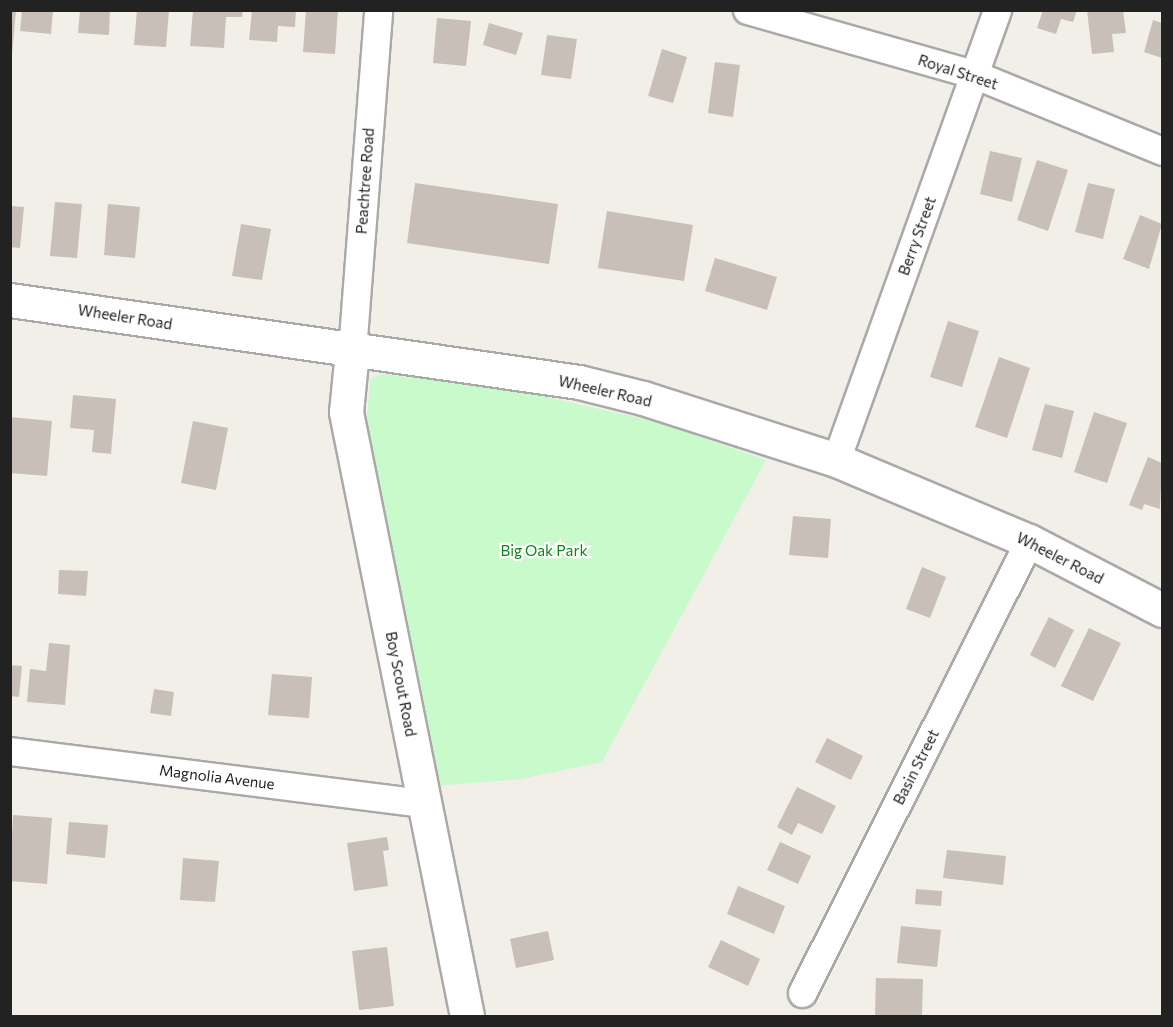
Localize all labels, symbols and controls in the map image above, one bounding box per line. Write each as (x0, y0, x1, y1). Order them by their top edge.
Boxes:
street label: Royal Street (916, 51, 1000, 93)
street label: Peachtree Road (352, 127, 378, 235)
street label: Berry Street (894, 194, 940, 278)
street label: Wheeler Road (77, 301, 173, 333)
street label: Wheeler Road (557, 372, 653, 410)
street label: Wheeler Road (1013, 528, 1107, 588)
park label: Big Oak Park (500, 542, 588, 560)
street label: Boy Scout Road (382, 630, 420, 738)
street label: Basin Street (889, 726, 943, 808)
street label: Magnolia Avenue (158, 761, 276, 793)

